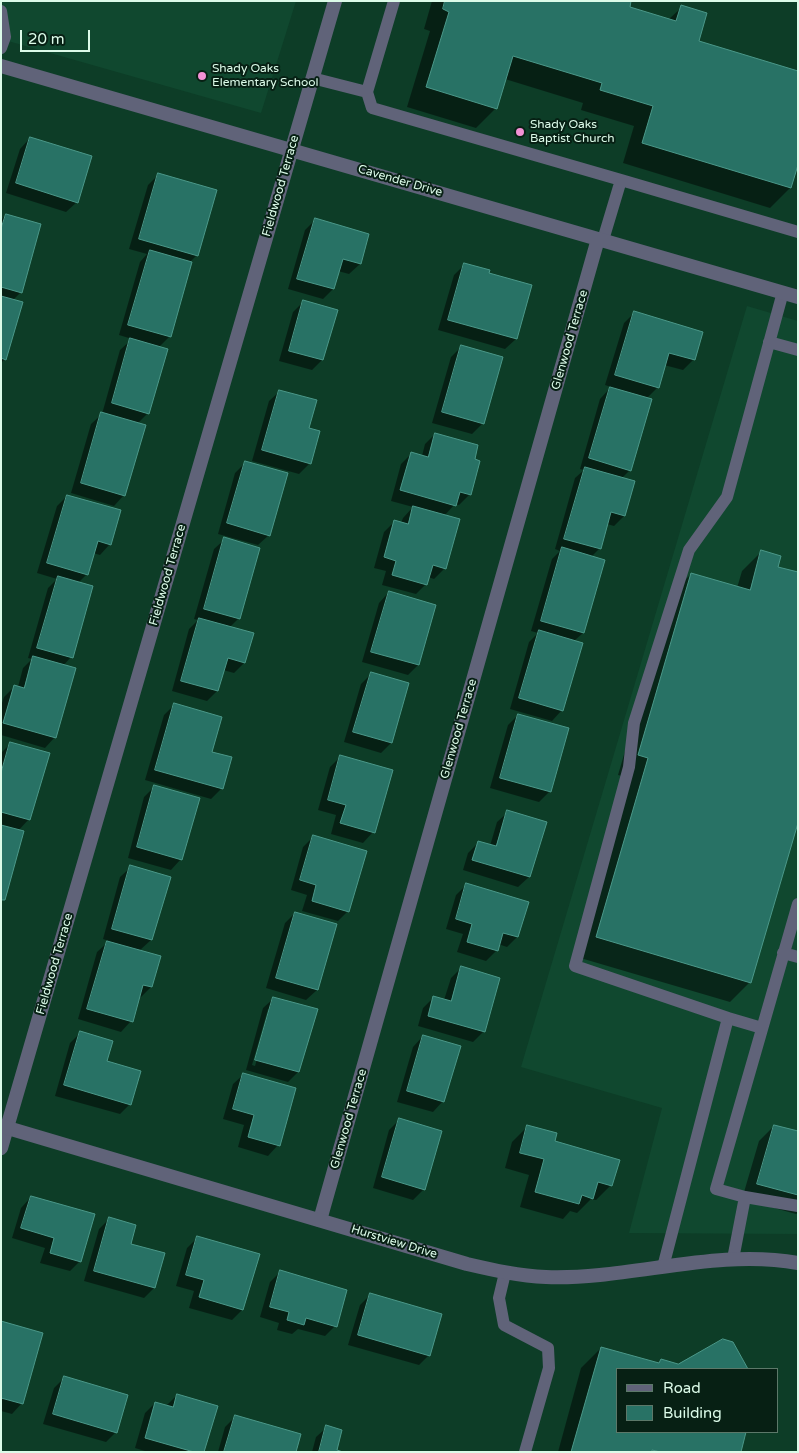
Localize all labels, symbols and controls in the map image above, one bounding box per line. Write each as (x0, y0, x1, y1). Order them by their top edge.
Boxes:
scale bar (22, 20, 92, 52)
text: 20 m (28, 30, 65, 48)
place label: Shady Oaks Elementary School (212, 62, 319, 90)
marker: Shady Oaks Elementary School (196, 70, 208, 82)
place label: Shady Oaks Baptist Church (530, 118, 615, 146)
marker: Shady Oaks Baptist Church (514, 126, 526, 138)
street label: Fieldwood Terrace (260, 134, 302, 238)
street label: Cavender Drive (356, 162, 444, 200)
street label: Glenwood Terrace (549, 288, 591, 392)
street label: Fieldwood Terrace (147, 523, 189, 627)
street label: Glenwood Terrace (438, 677, 480, 781)
street label: Fieldwood Terrace (34, 912, 76, 1016)
street label: Glenwood Terrace (328, 1067, 370, 1171)
street label: Hurstview Drive (349, 1222, 439, 1262)
legend (616, 1368, 779, 1433)
text: Road (663, 1379, 701, 1397)
text: Building (663, 1404, 722, 1422)

